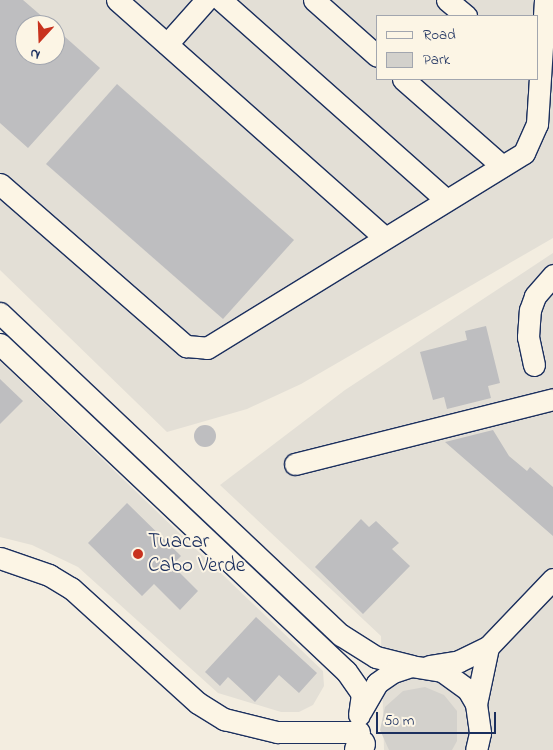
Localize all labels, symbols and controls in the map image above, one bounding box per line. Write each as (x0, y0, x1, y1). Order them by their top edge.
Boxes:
north arrow (15, 15, 65, 65)
legend (376, 15, 538, 80)
text: Road (423, 24, 456, 46)
text: N (27, 42, 43, 65)
text: Park (423, 49, 450, 71)
place label: Tuacar Cabo Verde (148, 529, 245, 579)
marker: Tuacar Cabo Verde (132, 548, 144, 560)
scale bar (378, 702, 498, 734)
text: 50 m (384, 710, 414, 732)

